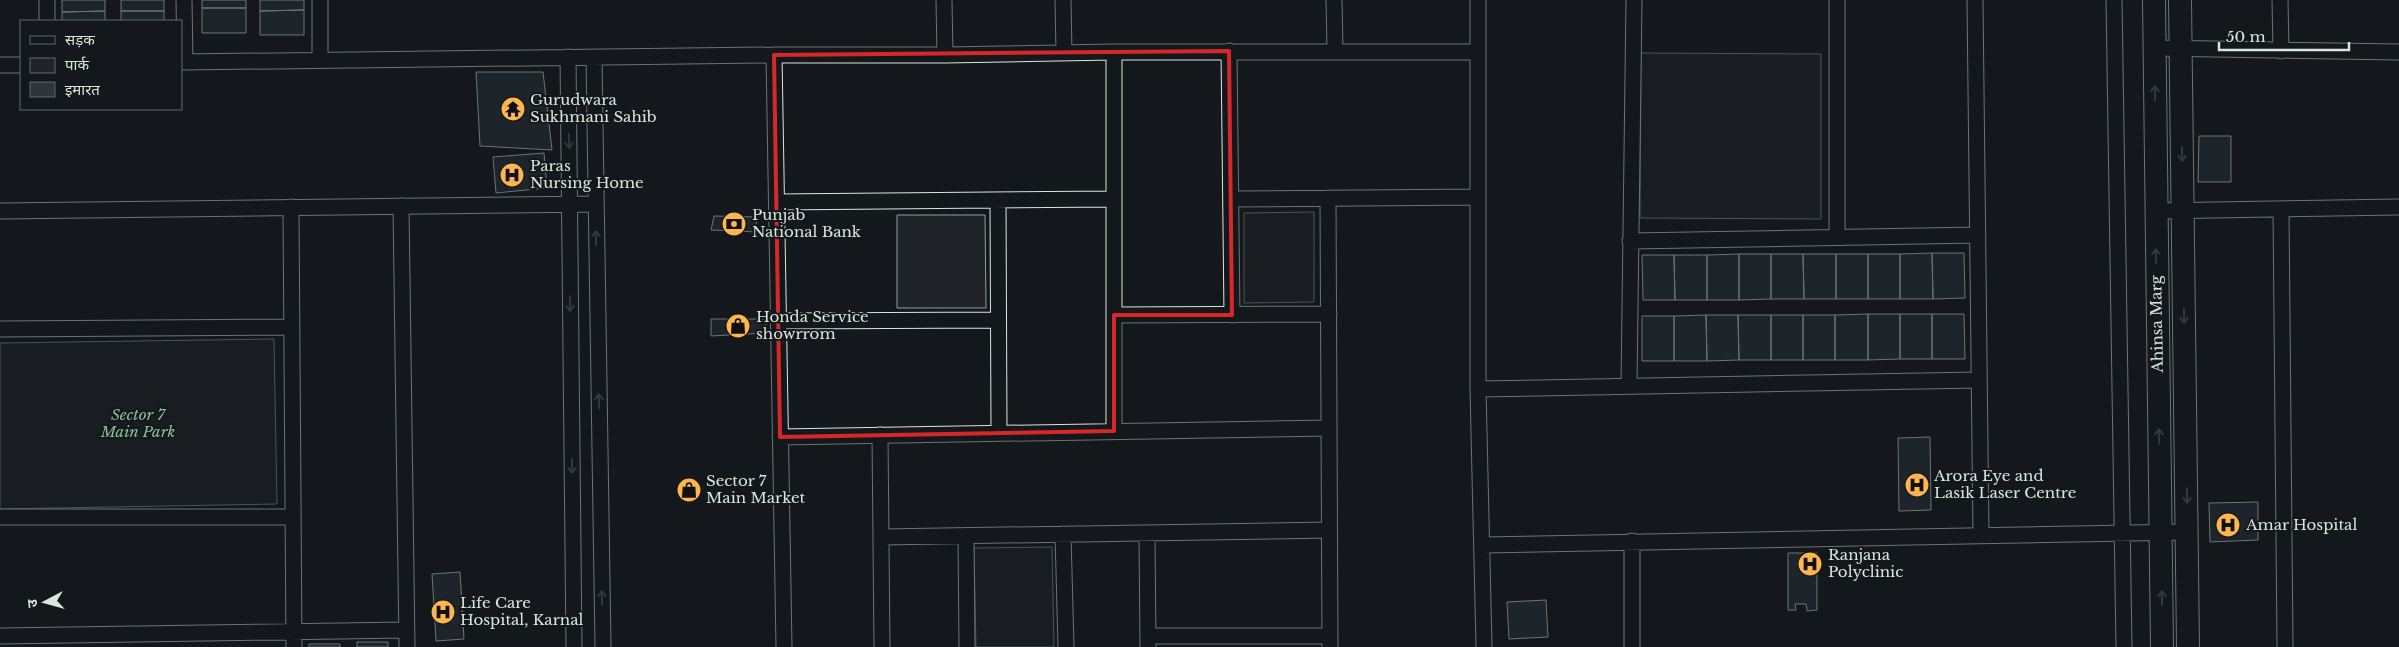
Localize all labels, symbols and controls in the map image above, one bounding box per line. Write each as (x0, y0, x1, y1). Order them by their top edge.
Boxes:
legend (20, 20, 182, 110)
scale bar (2219, 20, 2349, 52)
text: 50 m (2226, 27, 2266, 46)
text: सड़क (65, 30, 95, 49)
text: पार्क (65, 55, 89, 74)
text: इमारत (65, 80, 100, 99)
one-way arrow (2150, 86, 2160, 102)
place label: Gurudwara Sukhmani Sahib (530, 90, 657, 126)
temple icon: Gurudwara Sukhmani Sahib (500, 96, 526, 122)
one-way arrow (564, 132, 574, 149)
one-way arrow (2177, 145, 2187, 161)
place label: Paras Nursing Home (530, 156, 644, 192)
hospital icon: Paras Nursing Home (499, 162, 525, 188)
place label: Punjab National Bank (752, 205, 862, 241)
bank icon: Punjab National Bank (721, 211, 747, 237)
one-way arrow (591, 231, 601, 247)
one-way arrow (2151, 248, 2161, 264)
street label: Ahinsa Marg (2146, 274, 2167, 374)
one-way arrow (565, 295, 575, 311)
place label: Honda Service showrrom (756, 307, 869, 343)
one-way arrow (2179, 308, 2189, 324)
shop icon: Honda Service showrrom (725, 313, 751, 339)
one-way arrow (594, 393, 604, 410)
park label: Sector 7 Main Park (100, 405, 175, 441)
one-way arrow (2154, 428, 2164, 444)
one-way arrow (567, 458, 577, 474)
place label: Arora Eye and Lasik Laser Centre (1933, 466, 2076, 502)
place label: Sector 7 Main Market (706, 471, 806, 507)
hospital icon: Arora Eye and Lasik Laser Centre (1904, 472, 1930, 498)
shop icon: Sector 7 Main Market (676, 477, 702, 503)
one-way arrow (2182, 488, 2191, 504)
hospital icon: Amar Hospital (2215, 512, 2241, 538)
place label: Amar Hospital (2245, 515, 2357, 534)
place label: Ranjana Polyclinic (1828, 545, 1903, 581)
hospital icon: Ranjana Polyclinic (1797, 551, 1823, 577)
north arrow (20, 577, 70, 627)
one-way arrow (597, 591, 607, 607)
one-way arrow (2157, 591, 2166, 607)
place label: Life Care Hospital, Karnal (460, 593, 583, 629)
text: उ (23, 598, 41, 608)
hospital icon: Life Care Hospital, Karnal (430, 599, 456, 625)

